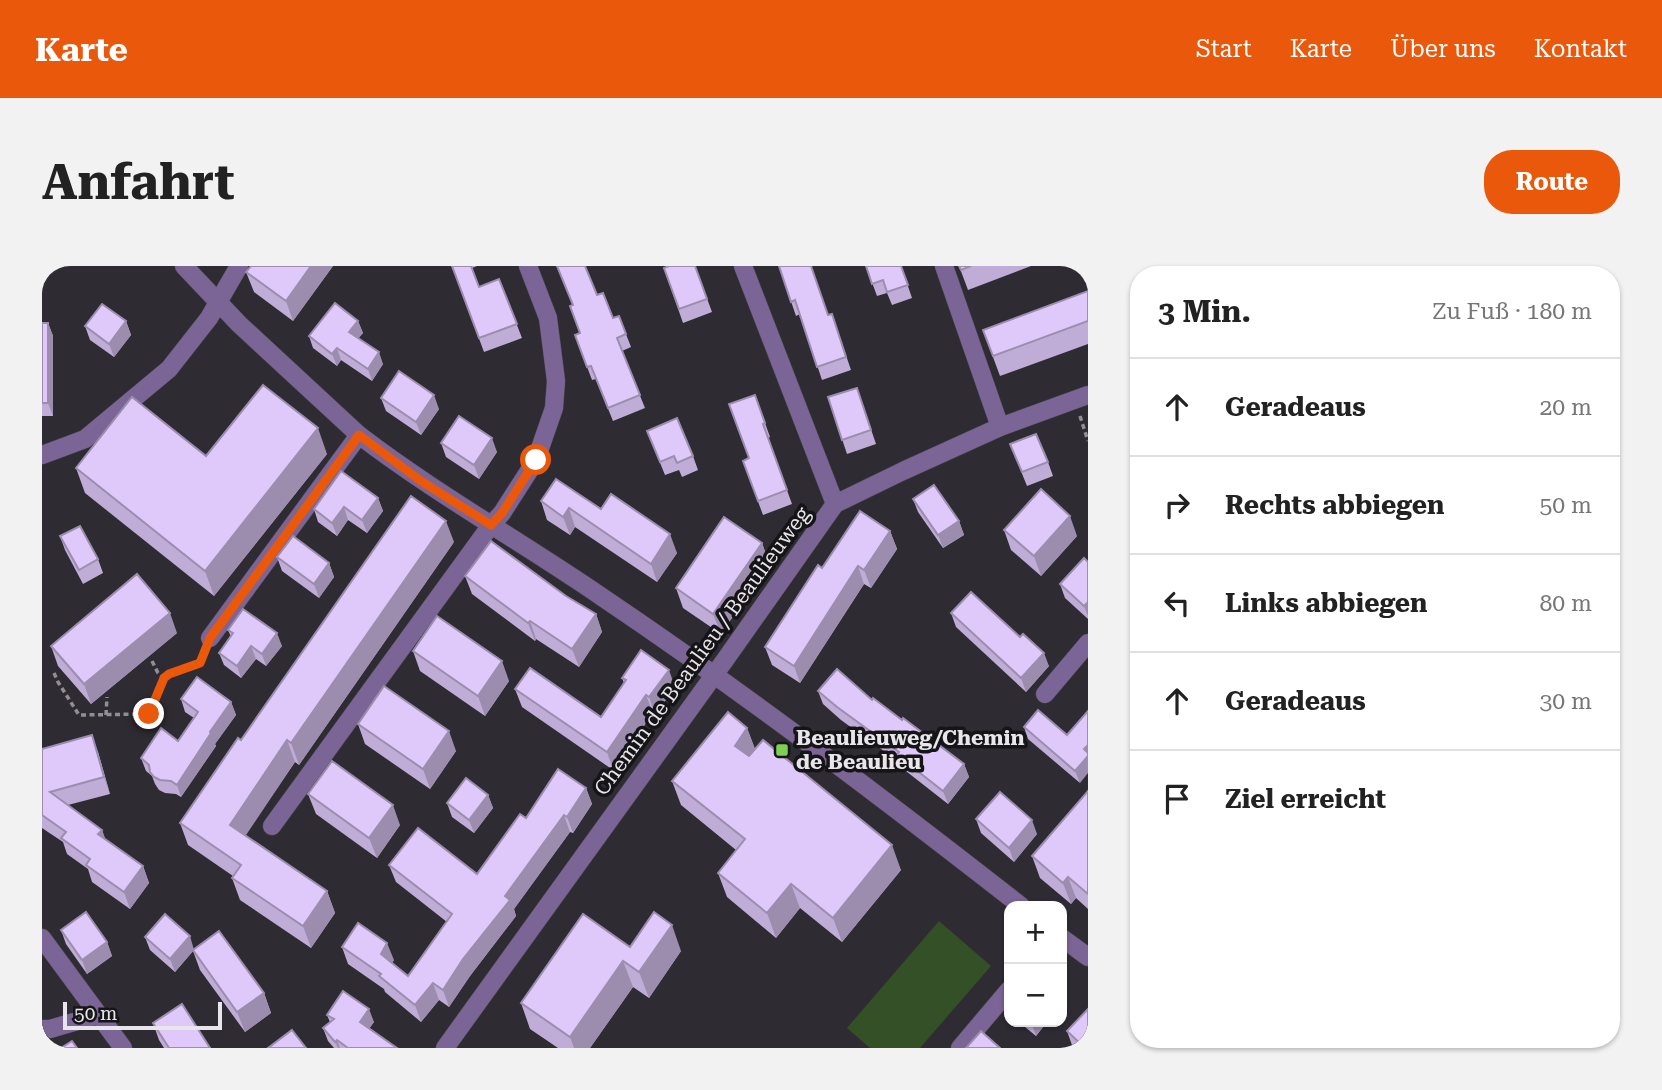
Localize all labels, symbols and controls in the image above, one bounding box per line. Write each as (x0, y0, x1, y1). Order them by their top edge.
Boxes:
text: Karte (35, 30, 128, 69)
text: Start (1196, 35, 1252, 63)
text: Karte (1290, 35, 1352, 63)
text: Über uns (1390, 35, 1496, 63)
text: Kontakt (1534, 35, 1627, 63)
button: Route (1484, 150, 1620, 214)
text: Anfahrt (42, 154, 235, 211)
text: 3 Min. (1158, 294, 1251, 329)
text: Zu Fuß · 180 m (1432, 298, 1592, 325)
icon: ahead (1158, 388, 1196, 426)
text: Geradeaus (1225, 392, 1366, 422)
text: 20 m (1539, 394, 1592, 421)
route start (520, 444, 551, 475)
icon: right (1158, 486, 1196, 524)
text: Rechts abbiegen (1225, 490, 1444, 520)
text: 50 m (1539, 492, 1592, 519)
street label: Chemin de Beaulieu / Beaulieuweg (589, 502, 815, 800)
icon: left (1158, 584, 1196, 622)
text: Links abbiegen (1225, 588, 1428, 618)
text: 80 m (1539, 590, 1592, 617)
icon: ahead (1158, 682, 1196, 720)
text: Geradeaus (1225, 686, 1366, 716)
text: 30 m (1539, 688, 1592, 715)
route end (133, 698, 164, 729)
place label: Beaulieuweg/Chemin de Beaulieu (796, 726, 1025, 774)
marker: Beaulieuweg/Chemin de Beaulieu (774, 742, 790, 758)
icon: arrive (1158, 780, 1196, 818)
text: Ziel erreicht (1225, 784, 1386, 814)
map controls (1004, 901, 1067, 1027)
button: + (1004, 901, 1067, 964)
button: − (1004, 964, 1067, 1027)
scale bar (63, 999, 222, 1031)
text: 50 m (74, 1002, 117, 1025)

